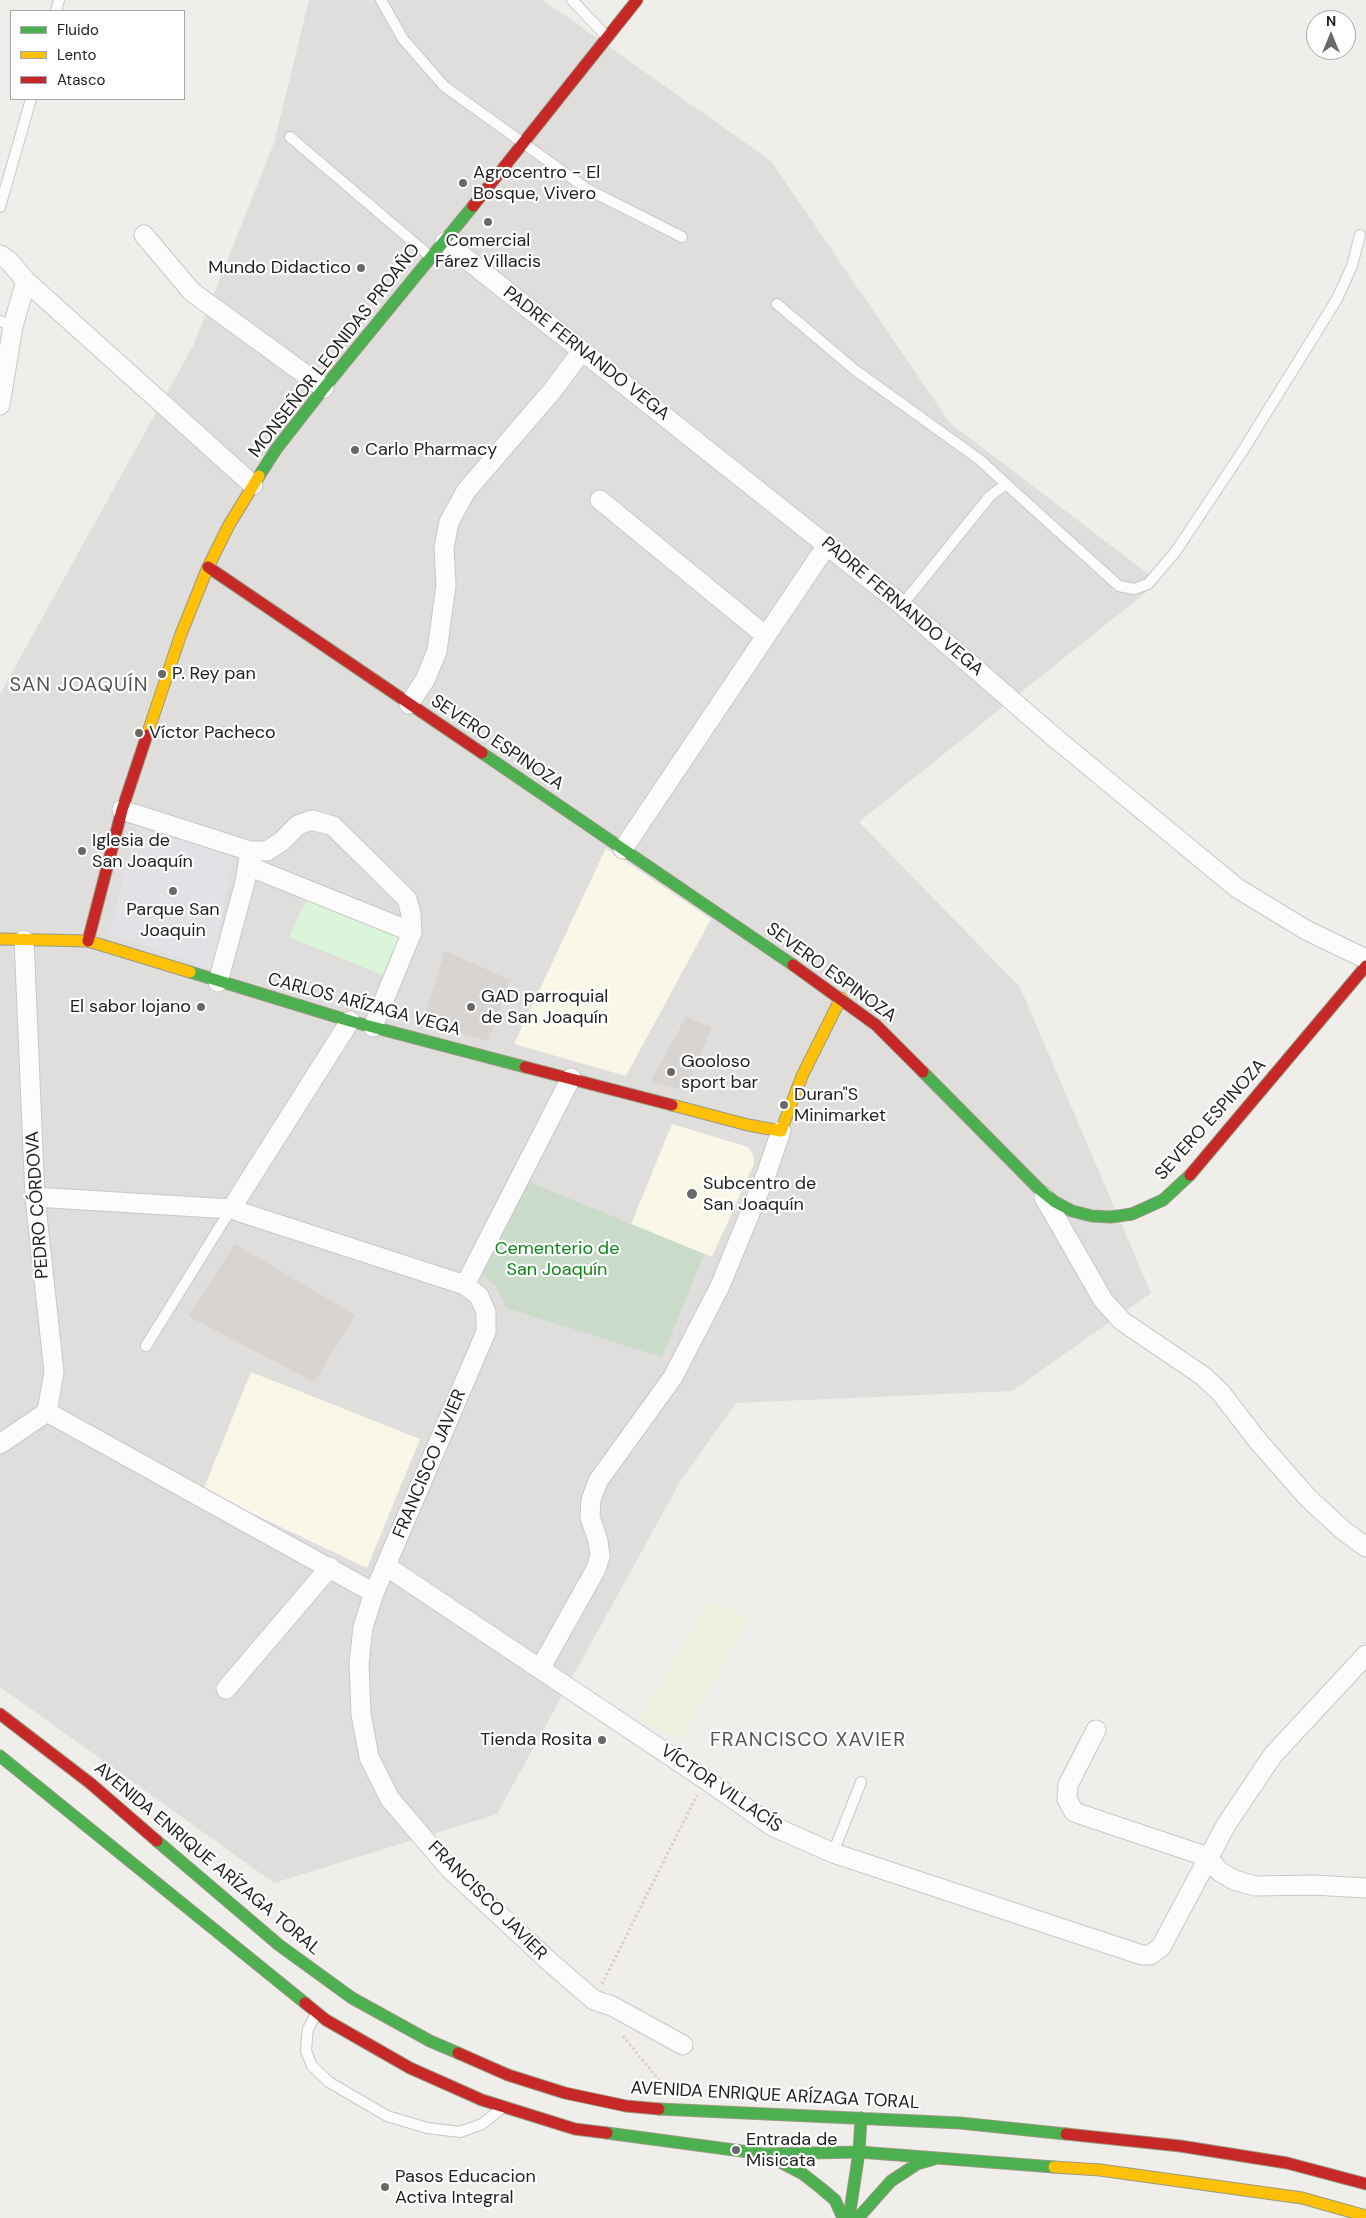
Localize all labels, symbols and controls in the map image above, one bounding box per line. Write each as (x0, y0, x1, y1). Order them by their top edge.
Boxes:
legend (10, 10, 185, 100)
north arrow (1306, 10, 1356, 60)
text: N (1326, 12, 1336, 30)
text: Fluido (57, 20, 99, 40)
text: Lento (57, 45, 96, 65)
text: Atasco (57, 70, 105, 90)
place label: Agrocentro - El Bosque, Vivero (473, 162, 600, 204)
marker: Agrocentro - El Bosque, Vivero (457, 177, 469, 189)
marker: Comercial Fárez Villacis (482, 216, 494, 228)
place label: Comercial Fárez Villacis (435, 230, 541, 272)
street label: MONSEÑOR LEONIDAS PROAÑO (245, 240, 425, 462)
place label: Mundo Didactico (208, 257, 351, 279)
marker: Mundo Didactico (355, 262, 367, 274)
street label: PADRE FERNANDO VEGA (499, 282, 673, 426)
place label: Carlo Pharmacy (365, 439, 497, 461)
marker: Carlo Pharmacy (349, 444, 361, 456)
street label: PADRE FERNANDO VEGA (817, 533, 987, 681)
place label: P. Rey pan (172, 663, 256, 685)
marker: P. Rey pan (156, 668, 168, 680)
district label: SAN JOAQUÍN (8, 674, 150, 698)
street label: SEVERO ESPINOZA (426, 691, 568, 795)
place label: Víctor Pacheco (149, 722, 276, 744)
marker: Víctor Pacheco (133, 727, 145, 739)
place label: Iglesia de San Joaquín (92, 830, 193, 872)
marker: Iglesia de San Joaquín (76, 845, 88, 857)
marker: Parque San Joaquin (167, 885, 179, 897)
place label: Parque San Joaquin (126, 899, 220, 942)
street label: SEVERO ESPINOZA (762, 919, 900, 1027)
street label: CARLOS ARÍZAGA VEGA (265, 969, 463, 1041)
place label: GAD parroquial de San Joaquín (481, 986, 608, 1028)
place label: El sabor lojano (70, 996, 191, 1018)
marker: El sabor lojano (195, 1001, 207, 1013)
marker: GAD parroquial de San Joaquín (465, 1001, 477, 1013)
place label: Gooloso sport bar (681, 1051, 758, 1094)
street label: SEVERO ESPINOZA (1151, 1055, 1271, 1185)
marker: Gooloso sport bar (665, 1066, 677, 1078)
place label: Duran"S Minimarket (794, 1084, 886, 1126)
marker: Duran"S Minimarket (778, 1099, 790, 1111)
street label: PEDRO CÓRDOVA (22, 1130, 54, 1280)
place label: Subcentro de San Joaquín (703, 1173, 816, 1216)
marker: Subcentro de San Joaquín (685, 1187, 699, 1201)
park label: Cementerio de San Joaquín (495, 1238, 619, 1280)
street label: FRANCISCO JAVIER (389, 1386, 471, 1542)
place label: Tienda Rosita (480, 1729, 592, 1751)
district label: FRANCISCO XAVIER (708, 1729, 908, 1753)
marker: Tienda Rosita (596, 1734, 608, 1746)
street label: VÍCTOR VILLACÍS (656, 1740, 786, 1838)
street label: AVENIDA ENRIQUE ARÍZAGA TORAL (89, 1758, 325, 1960)
street label: FRANCISCO JAVIER (423, 1837, 551, 1965)
street label: AVENIDA ENRIQUE ARÍZAGA TORAL (630, 2078, 920, 2114)
place label: Entrada de Misicata (746, 2129, 837, 2172)
marker: Entrada de Misicata (730, 2144, 742, 2156)
place label: Pasos Educacion Activa Integral (395, 2166, 536, 2208)
marker: Pasos Educacion Activa Integral (379, 2181, 391, 2193)

